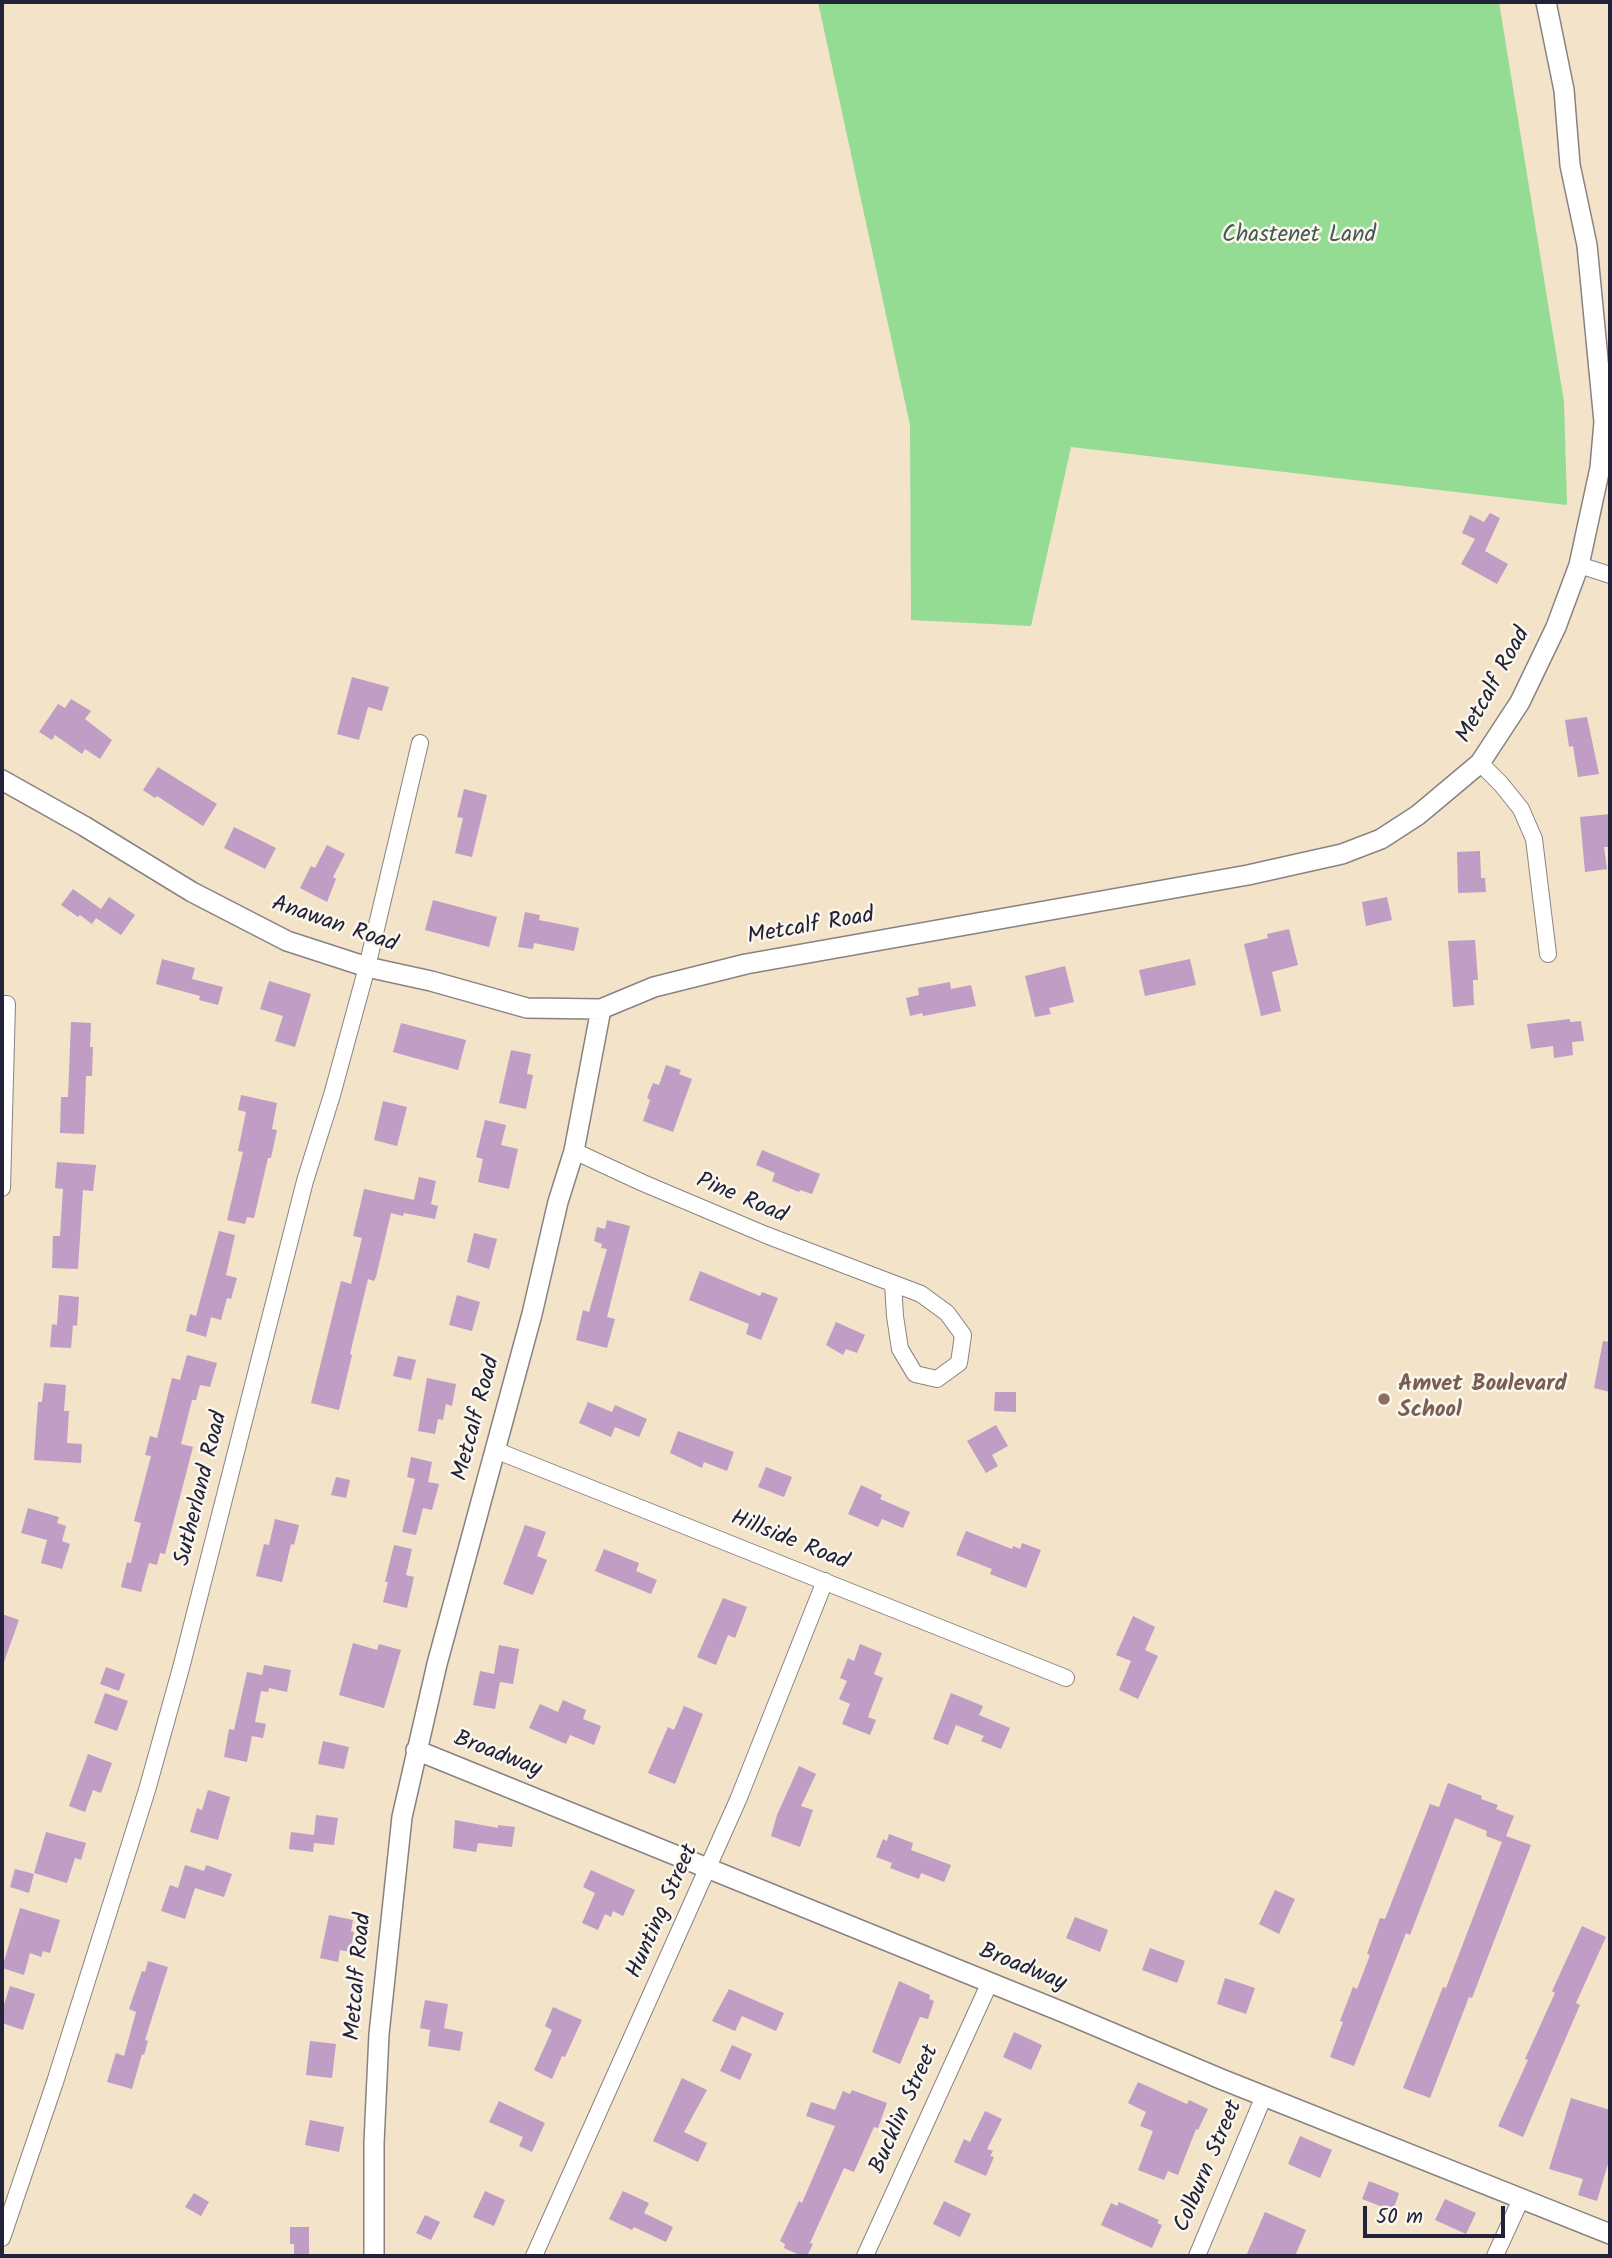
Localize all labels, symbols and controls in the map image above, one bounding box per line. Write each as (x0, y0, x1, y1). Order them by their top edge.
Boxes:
park label: Chastenet Land (1222, 223, 1376, 251)
street label: Metcalf Road (1452, 623, 1538, 749)
street label: Anawan Road (268, 892, 400, 960)
street label: Metcalf Road (746, 903, 876, 953)
street label: Pine Road (691, 1169, 791, 1231)
street label: Metcalf Road (448, 1354, 508, 1484)
place label: Amvet Boulevard School (1398, 1372, 1567, 1426)
marker: Amvet Boulevard School (1376, 1391, 1392, 1407)
street label: Sutherland Road (171, 1409, 235, 1569)
street label: Hillside Road (726, 1506, 852, 1578)
street label: Broadway (449, 1727, 545, 1785)
street label: Hunting Street (622, 1841, 706, 1983)
street label: Metcalf Road (341, 1912, 379, 2042)
street label: Broadway (974, 1939, 1070, 1999)
street label: Bucklin Street (865, 2042, 947, 2178)
street label: Colburn Street (1170, 2097, 1250, 2237)
scale bar (1367, 2192, 1509, 2236)
text: 50 m (1376, 2201, 1423, 2234)

